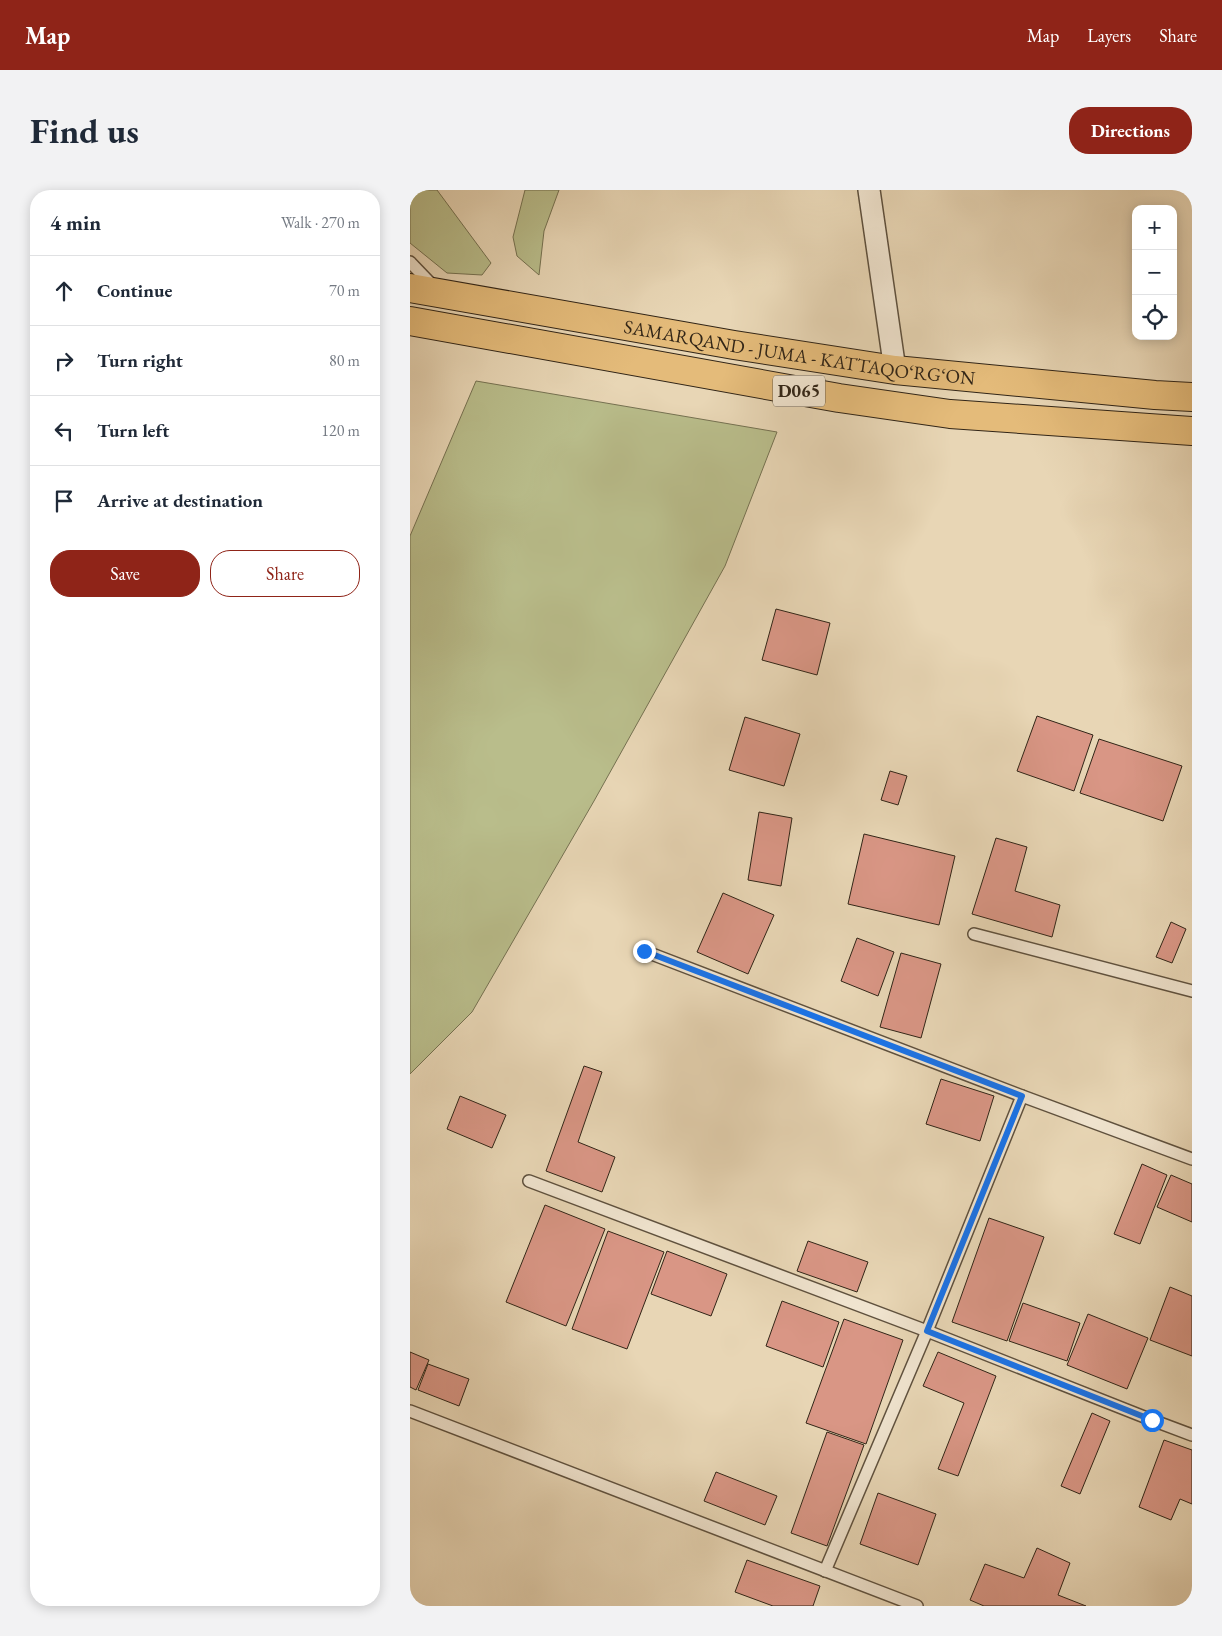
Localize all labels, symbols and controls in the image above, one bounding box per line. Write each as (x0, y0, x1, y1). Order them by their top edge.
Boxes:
text: Map (25, 20, 70, 51)
text: Map (1027, 24, 1059, 47)
text: Layers (1087, 24, 1131, 47)
text: Share (1159, 24, 1197, 47)
button: Directions (1069, 107, 1192, 154)
text: Find us (30, 108, 139, 153)
map controls (1132, 205, 1177, 340)
button: + (1132, 205, 1177, 250)
text: 4 min (50, 209, 101, 236)
text: Walk · 270 m (281, 212, 360, 233)
button: − (1132, 250, 1177, 295)
icon: ahead (50, 277, 78, 305)
text: Continue (97, 278, 172, 303)
text: 70 m (329, 280, 360, 301)
button: locate (1132, 295, 1177, 340)
street label: SAMARQAND - JUMA - KATTAQO‘RG‘ON (622, 314, 976, 391)
icon: right (50, 347, 78, 375)
text: Turn right (97, 348, 183, 373)
text: 80 m (329, 350, 360, 371)
road number: D065 (773, 376, 825, 407)
icon: left (50, 417, 78, 445)
text: Turn left (97, 418, 169, 443)
text: 120 m (321, 420, 360, 441)
icon: arrive (50, 487, 78, 515)
text: Arrive at destination (97, 488, 263, 513)
button: Save (50, 550, 200, 597)
button: Share (210, 550, 360, 597)
route end (633, 940, 656, 963)
route start (1141, 1409, 1164, 1432)

